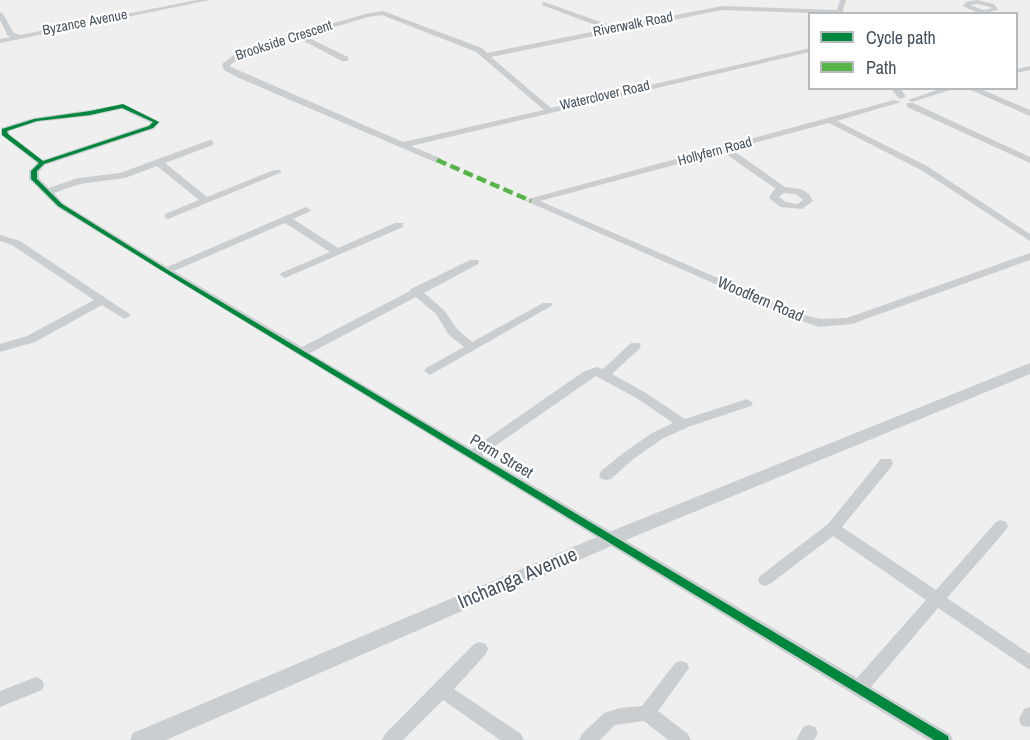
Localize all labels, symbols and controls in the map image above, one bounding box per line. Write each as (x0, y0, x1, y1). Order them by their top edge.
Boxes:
street label: Byzance Avenue (41, 7, 129, 39)
street label: Riverwalk Road (592, 9, 674, 41)
legend (808, 12, 1018, 90)
street label: Brookside Crescent (233, 17, 335, 65)
text: Cycle path (866, 25, 936, 50)
text: Path (866, 55, 896, 80)
street label: Waterclover Road (559, 78, 651, 114)
street label: Hollyfern Road (676, 134, 754, 170)
street label: Woodfern Road (714, 273, 806, 327)
street label: Perm Street (466, 431, 536, 483)
street label: Inchanga Avenue (455, 543, 581, 615)

